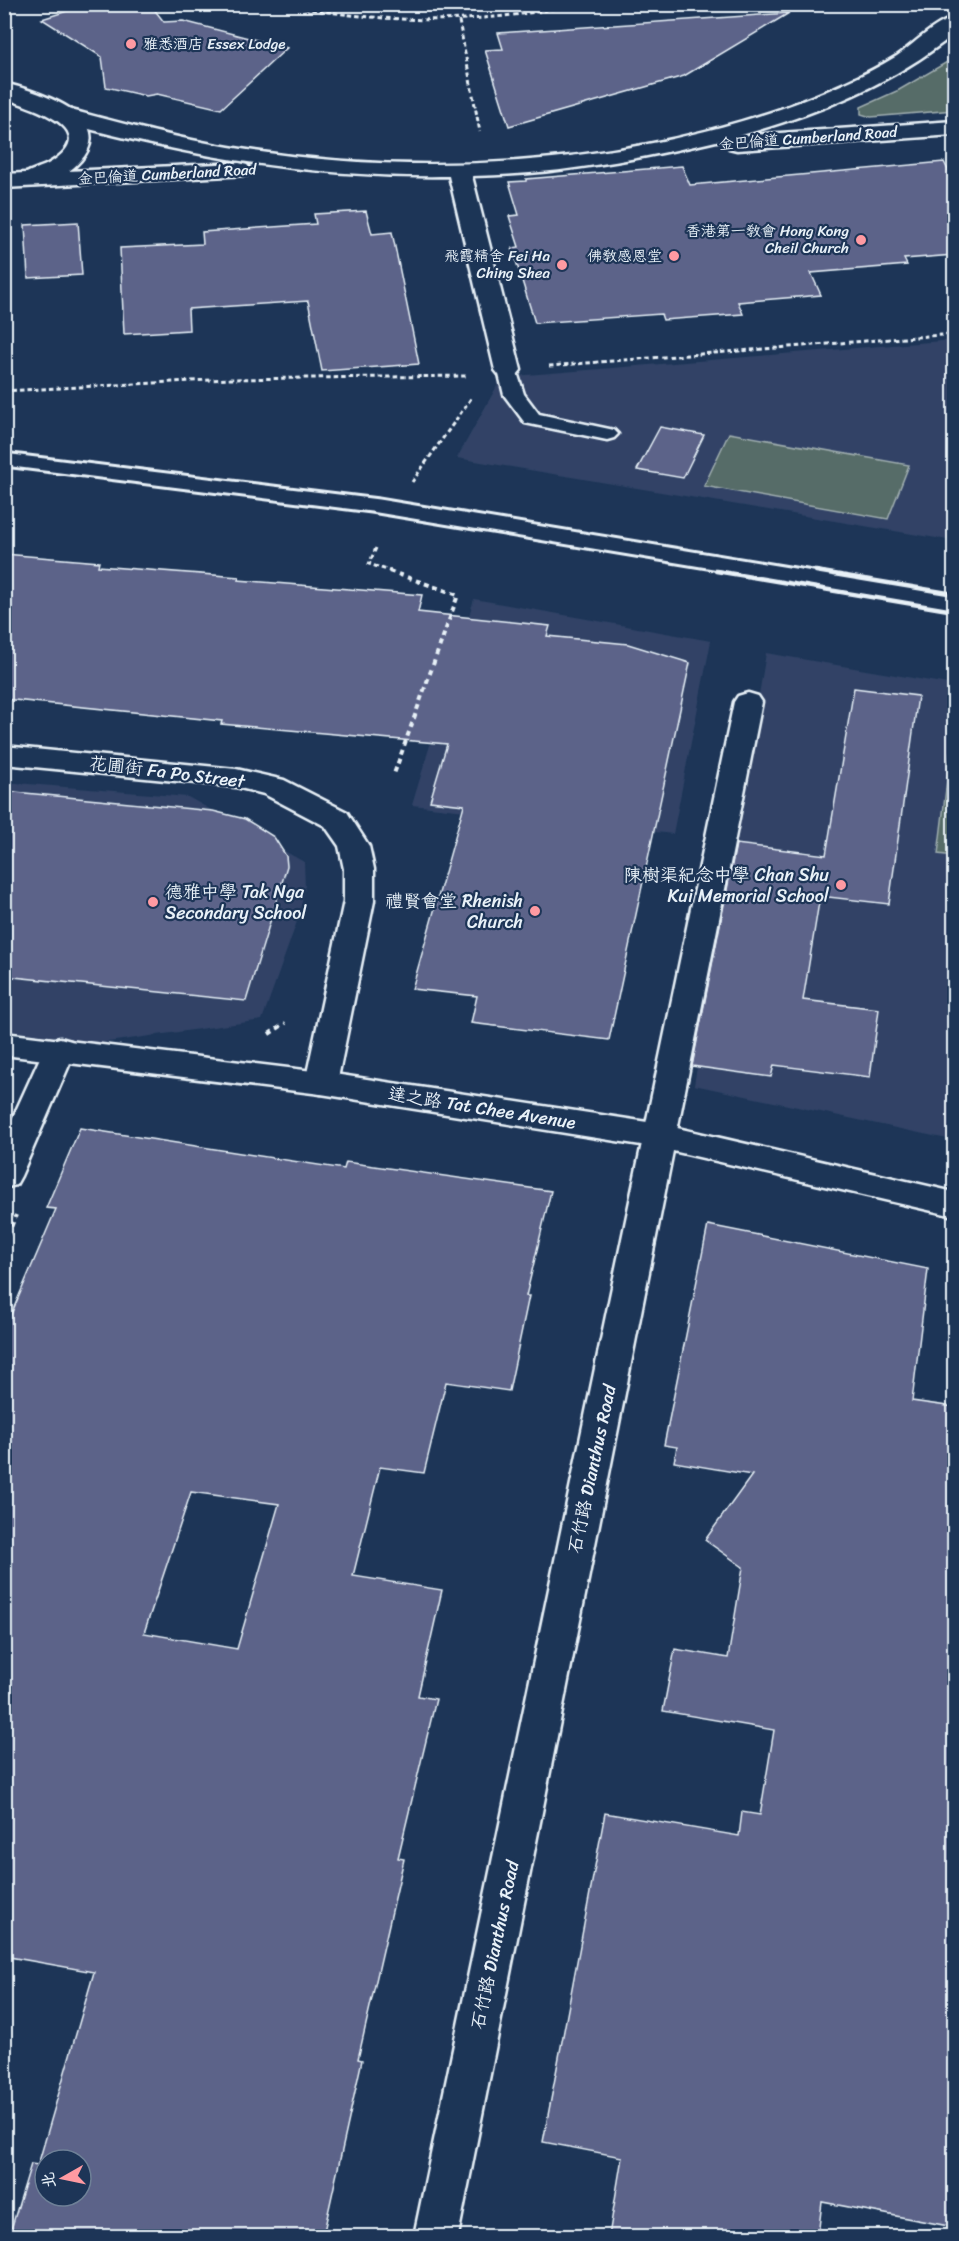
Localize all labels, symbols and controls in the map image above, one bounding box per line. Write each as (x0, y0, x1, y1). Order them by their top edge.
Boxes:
place label: 雅悉酒店 Essex Lodge (143, 31, 286, 57)
marker: 雅悉酒店 Essex Lodge (124, 37, 138, 51)
street label: 金巴倫道 Cumberland Road (718, 119, 899, 157)
street label: 金巴倫道 Cumberland Road (77, 156, 258, 192)
place label: 香港第一教會 Hong Kong Cheil Church (686, 218, 849, 261)
marker: 香港第一教會 Hong Kong Cheil Church (854, 233, 868, 247)
place label: 飛霞精舍 Fei Ha Ching Shea (444, 243, 550, 286)
place label: 佛教感恩堂 (587, 243, 662, 269)
marker: 佛教感恩堂 (667, 249, 681, 263)
marker: 飛霞精舍 Fei Ha Ching Shea (555, 258, 569, 272)
street label: 花圃街 Fa Po Street (87, 747, 247, 798)
place label: 陳樹渠紀念中學 Chan Shu Kui Memorial School (624, 859, 830, 912)
place label: 德雅中學 Tak Nga Secondary School (165, 876, 307, 929)
marker: 陳樹渠紀念中學 Chan Shu Kui Memorial School (834, 878, 848, 892)
place label: 禮賢會堂 Rhenish Church (385, 885, 523, 938)
marker: 德雅中學 Tak Nga Secondary School (146, 895, 160, 909)
marker: 禮賢會堂 Rhenish Church (528, 904, 542, 918)
street label: 達之路 Tat Chee Avenue (386, 1077, 578, 1139)
street label: 石竹路 Dianthus Road (559, 1380, 626, 1556)
street label: 石竹路 Dianthus Road (462, 1856, 529, 2032)
north arrow (33, 2148, 93, 2208)
text: 北 (33, 2170, 64, 2190)

